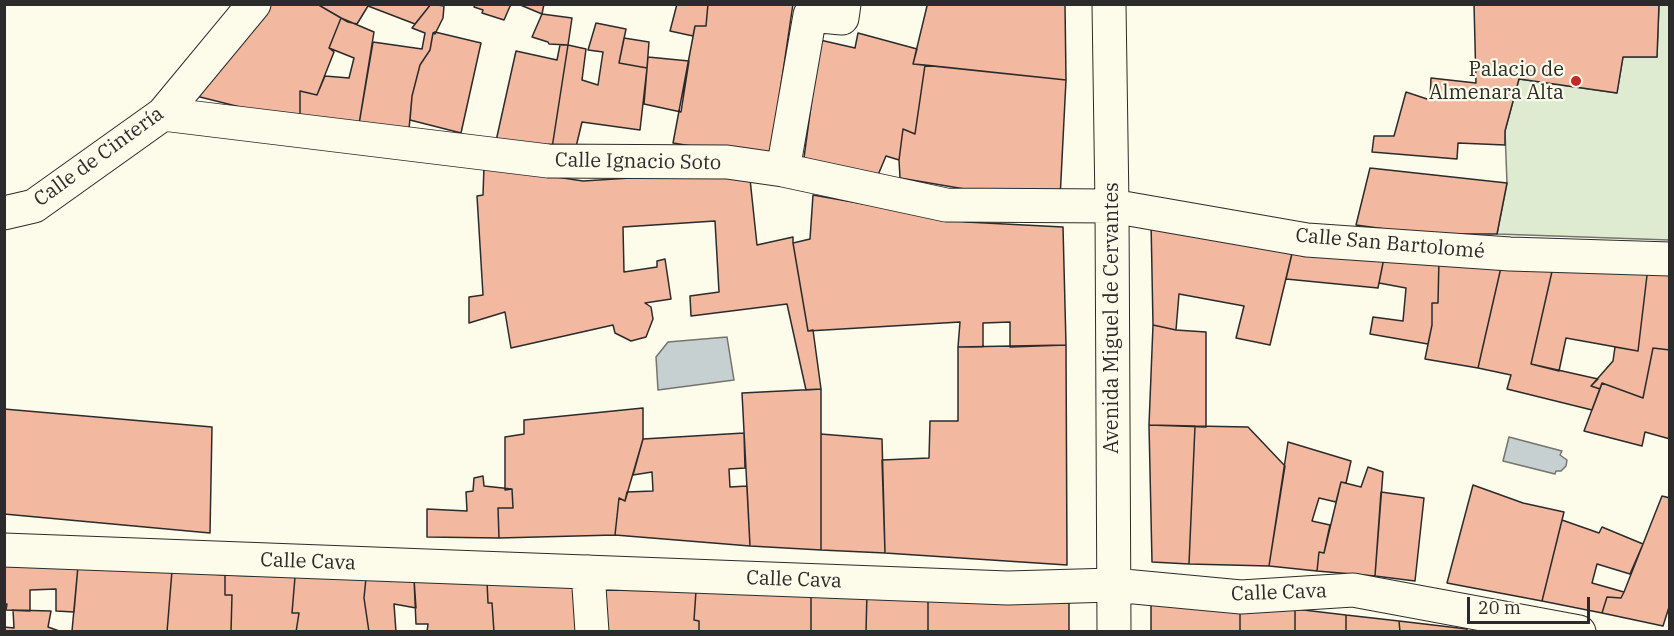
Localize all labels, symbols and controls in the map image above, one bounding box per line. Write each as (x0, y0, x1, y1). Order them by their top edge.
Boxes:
place label: Palacio de Almenara Alta (1429, 58, 1564, 105)
marker: Palacio de Almenara Alta (1569, 74, 1583, 88)
street label: Calle de Cintería (29, 102, 169, 212)
street label: Calle Ignacio Soto (555, 149, 721, 175)
street label: Avenida Miguel de Cervantes (1100, 182, 1124, 454)
street label: Calle San Bartolomé (1294, 224, 1486, 264)
street label: Calle Cava (260, 548, 356, 576)
street label: Calle Cava (746, 566, 842, 594)
street label: Calle Cava (1231, 579, 1327, 607)
scale bar (1470, 585, 1593, 623)
text: 20 m (1478, 596, 1521, 619)

